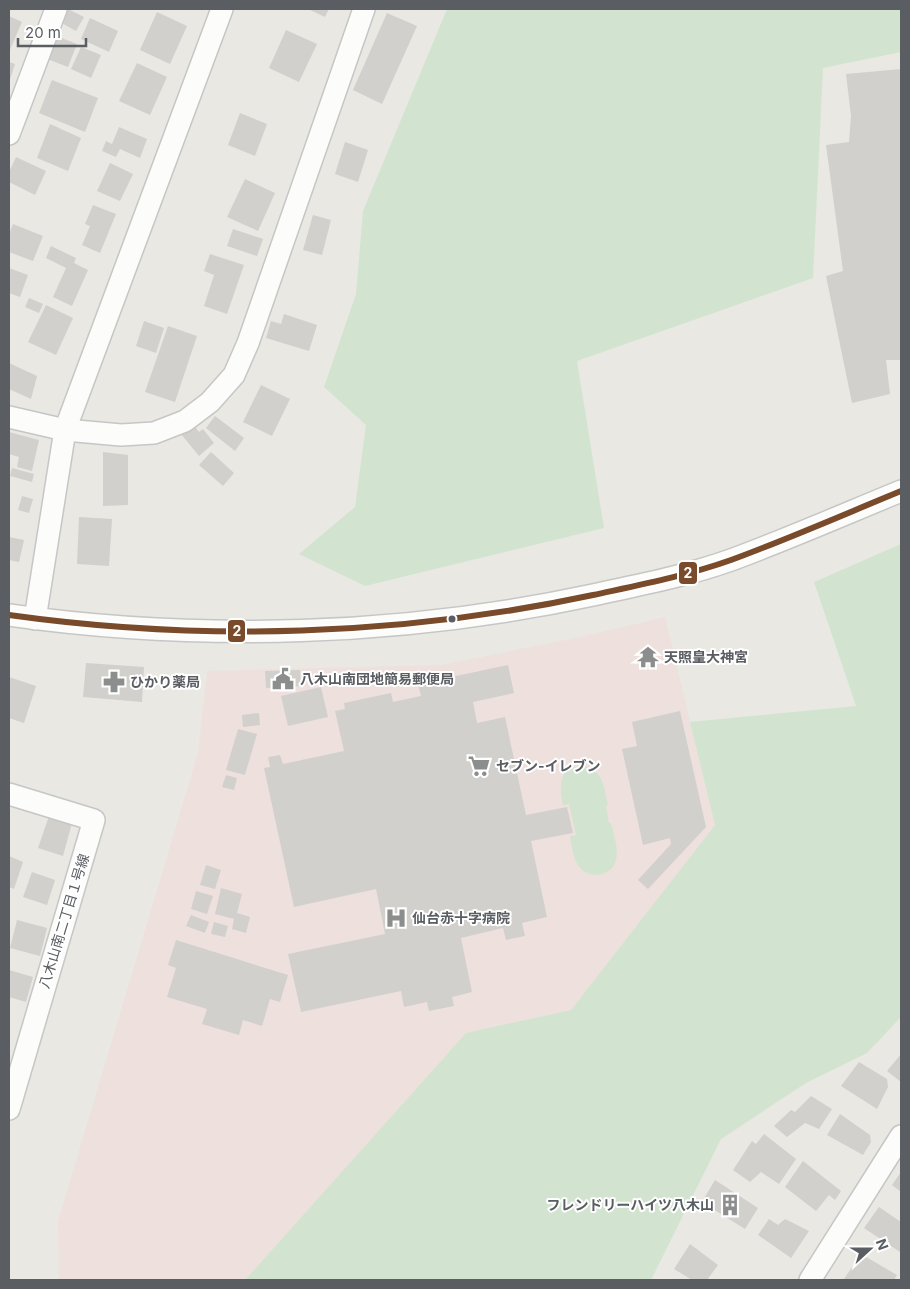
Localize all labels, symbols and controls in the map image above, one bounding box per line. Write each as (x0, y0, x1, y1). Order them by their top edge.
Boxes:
scale bar (18, 15, 85, 47)
text: 20 m (25, 23, 61, 42)
line badge: 2 (678, 561, 698, 585)
text: 2 (684, 564, 693, 581)
unlabelled marker (447, 614, 457, 624)
line badge: 2 (227, 619, 246, 643)
text: 2 (233, 622, 242, 639)
temple icon: 天照皇大神宮 (635, 644, 661, 670)
place label: 天照皇大神宮 (664, 648, 748, 665)
public building icon: 八木山南団地簡易郵便局 (270, 666, 296, 692)
pharmacy icon: ひかり薬局 (101, 669, 127, 695)
place label: 八木山南団地簡易郵便局 (300, 670, 454, 687)
place label: ひかり薬局 (130, 673, 200, 690)
supermarket icon: セブン-イレブン (466, 753, 492, 779)
place label: セブン-イレブン (496, 757, 601, 774)
street label: 八木山南二丁目１号線 (35, 851, 92, 990)
hospital icon: 仙台赤十字病院 (383, 905, 409, 931)
place label: 仙台赤十字病院 (412, 909, 510, 926)
building icon: フレンドリーハイツ八木山 (717, 1192, 743, 1218)
place label: フレンドリーハイツ八木山 (547, 1196, 714, 1213)
north arrow (845, 1224, 895, 1274)
text: N (873, 1236, 892, 1252)

